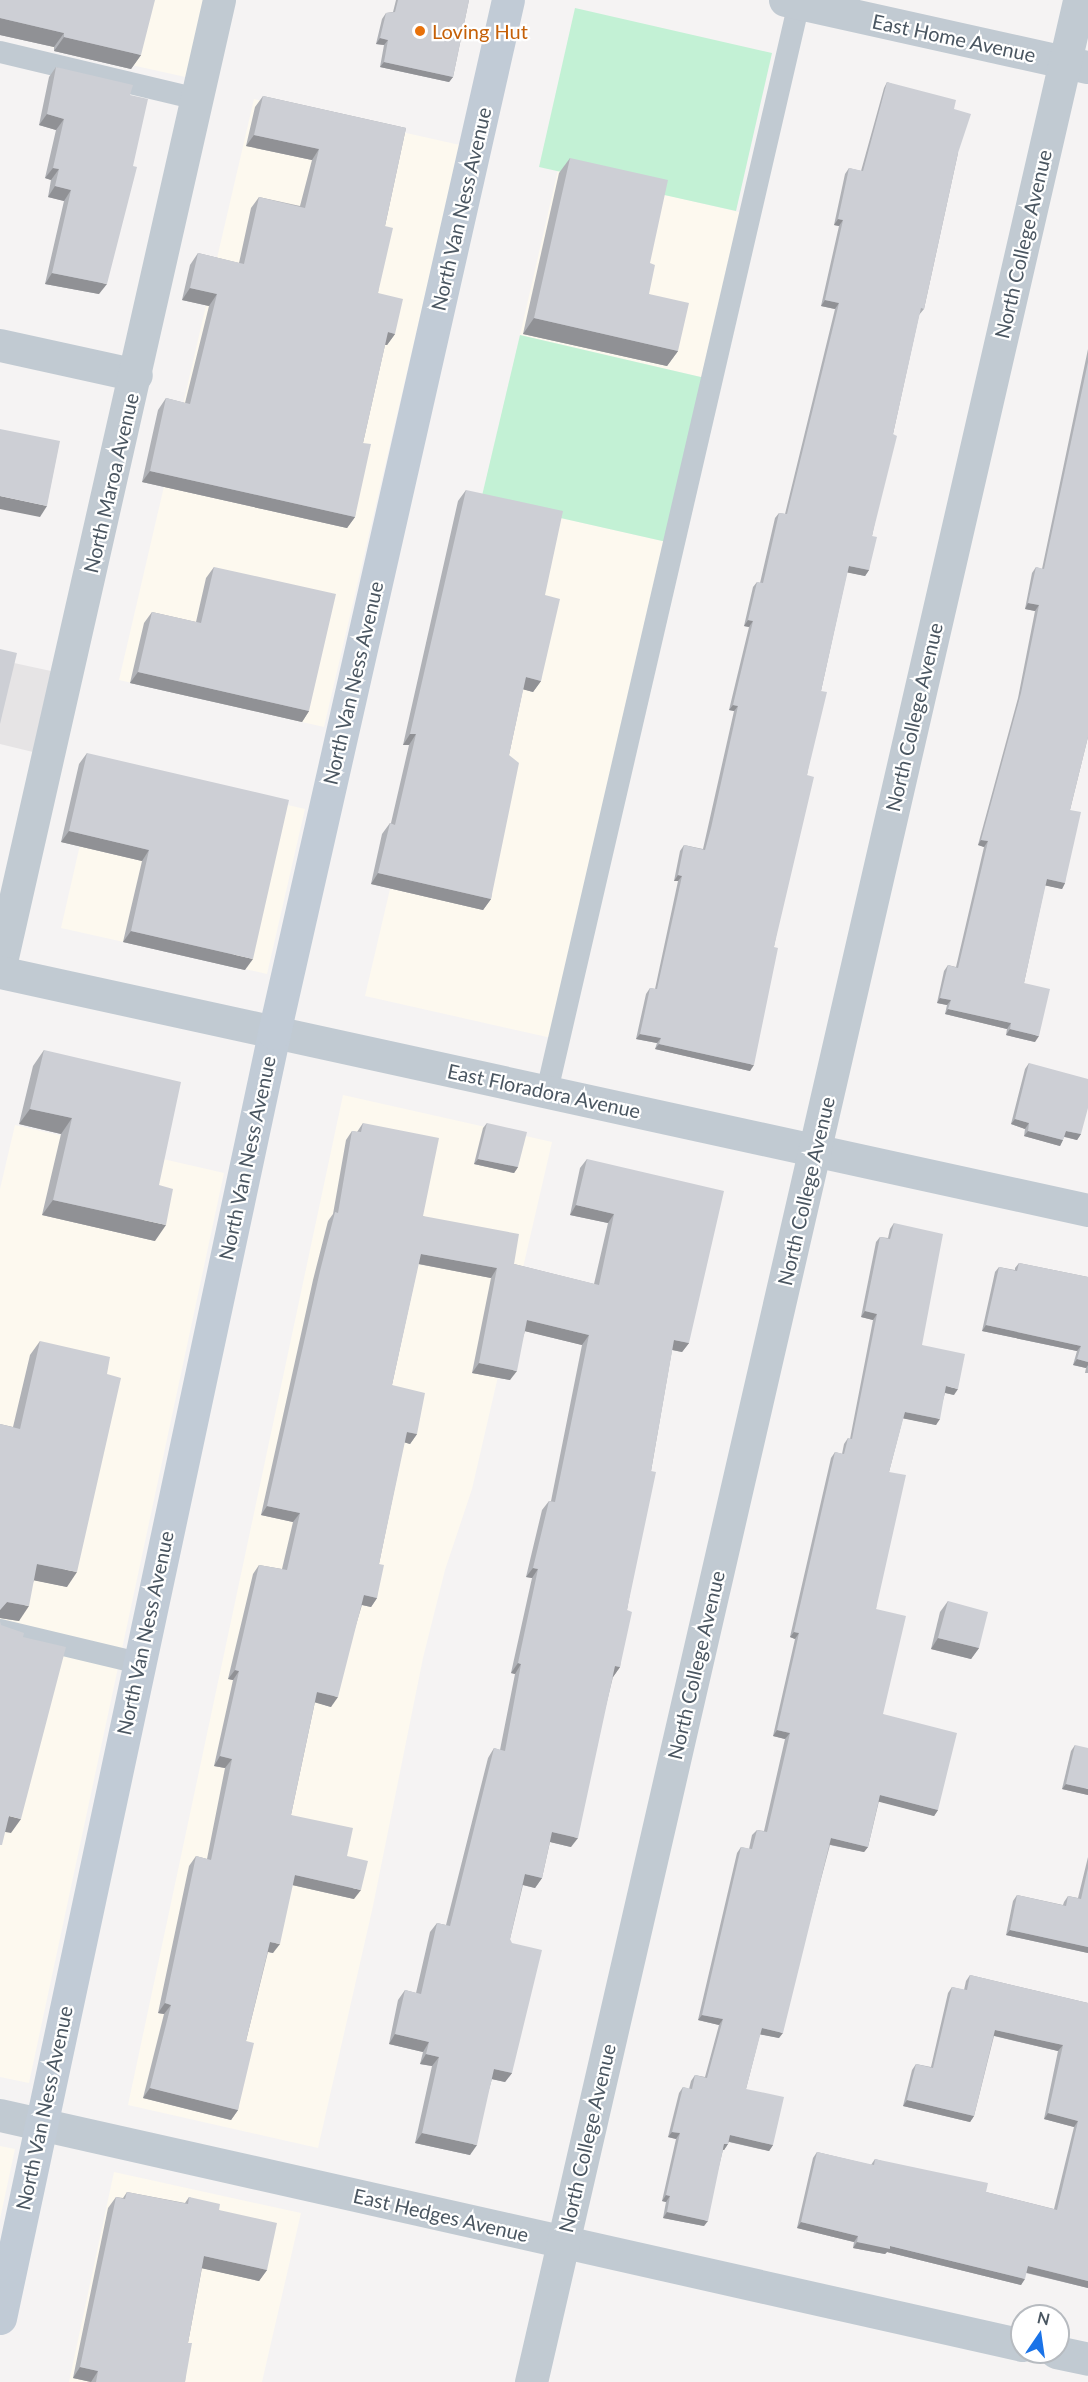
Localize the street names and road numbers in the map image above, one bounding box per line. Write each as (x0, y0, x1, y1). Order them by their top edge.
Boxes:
street label: East Home Avenue (870, 9, 1038, 67)
street label: North Van Ness Avenue (426, 104, 496, 314)
street label: North College Avenue (990, 147, 1056, 341)
street label: North Maroa Avenue (79, 390, 143, 576)
street label: North Van Ness Avenue (318, 578, 388, 788)
street label: North College Avenue (881, 620, 947, 814)
street label: North Van Ness Avenue (213, 1053, 281, 1263)
street label: East Floradora Avenue (445, 1059, 643, 1123)
street label: North College Avenue (773, 1094, 839, 1288)
street label: North Van Ness Avenue (111, 1528, 179, 1738)
street label: North College Avenue (663, 1568, 729, 1762)
street label: North Van Ness Avenue (10, 2003, 78, 2213)
street label: North College Avenue (554, 2041, 620, 2235)
street label: East Hedges Avenue (351, 2183, 531, 2247)

